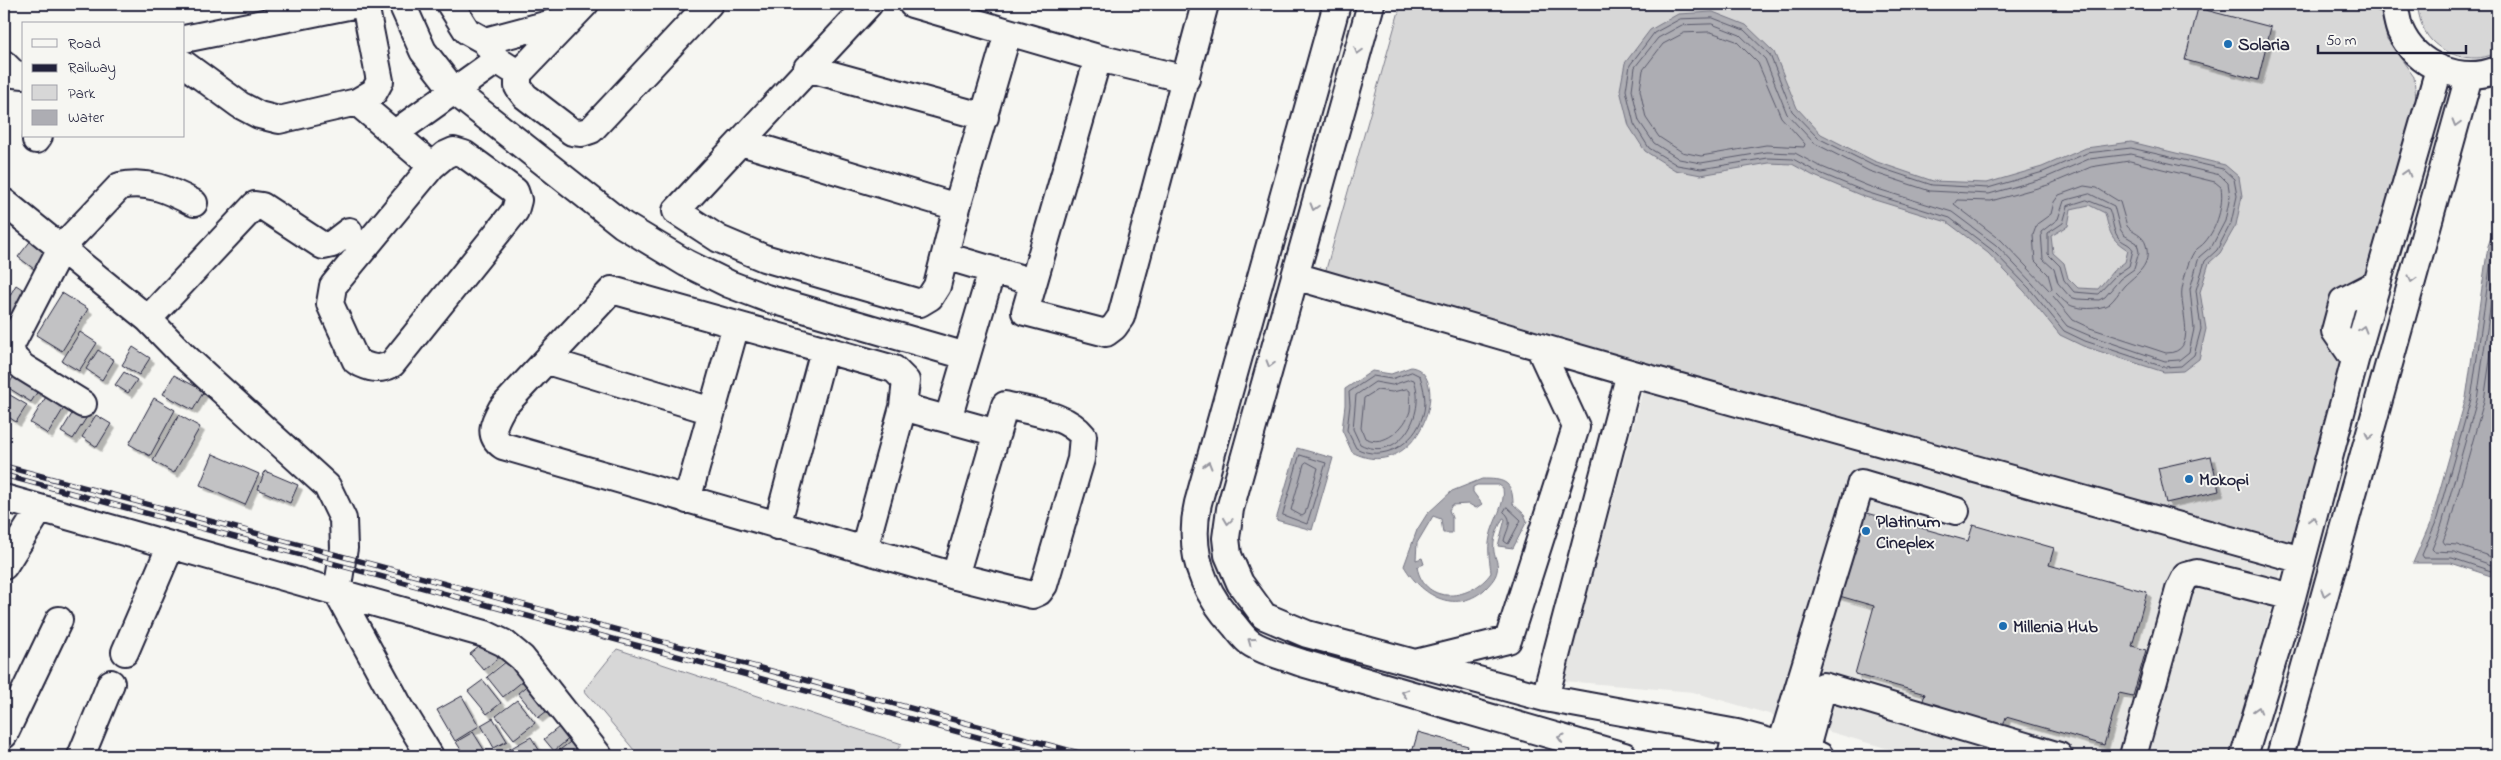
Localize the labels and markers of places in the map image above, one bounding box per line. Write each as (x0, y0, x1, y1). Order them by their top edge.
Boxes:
place label: Solaria (2238, 33, 2290, 59)
marker: Solaria (2222, 38, 2234, 50)
place label: Mokopi (2199, 468, 2249, 494)
marker: Mokopi (2183, 473, 2195, 485)
place label: Platinum Cineplex (1876, 510, 1940, 557)
marker: Platinum Cineplex (1860, 525, 1872, 537)
place label: Millenia Hub (2013, 615, 2098, 641)
marker: Millenia Hub (1997, 620, 2009, 632)

